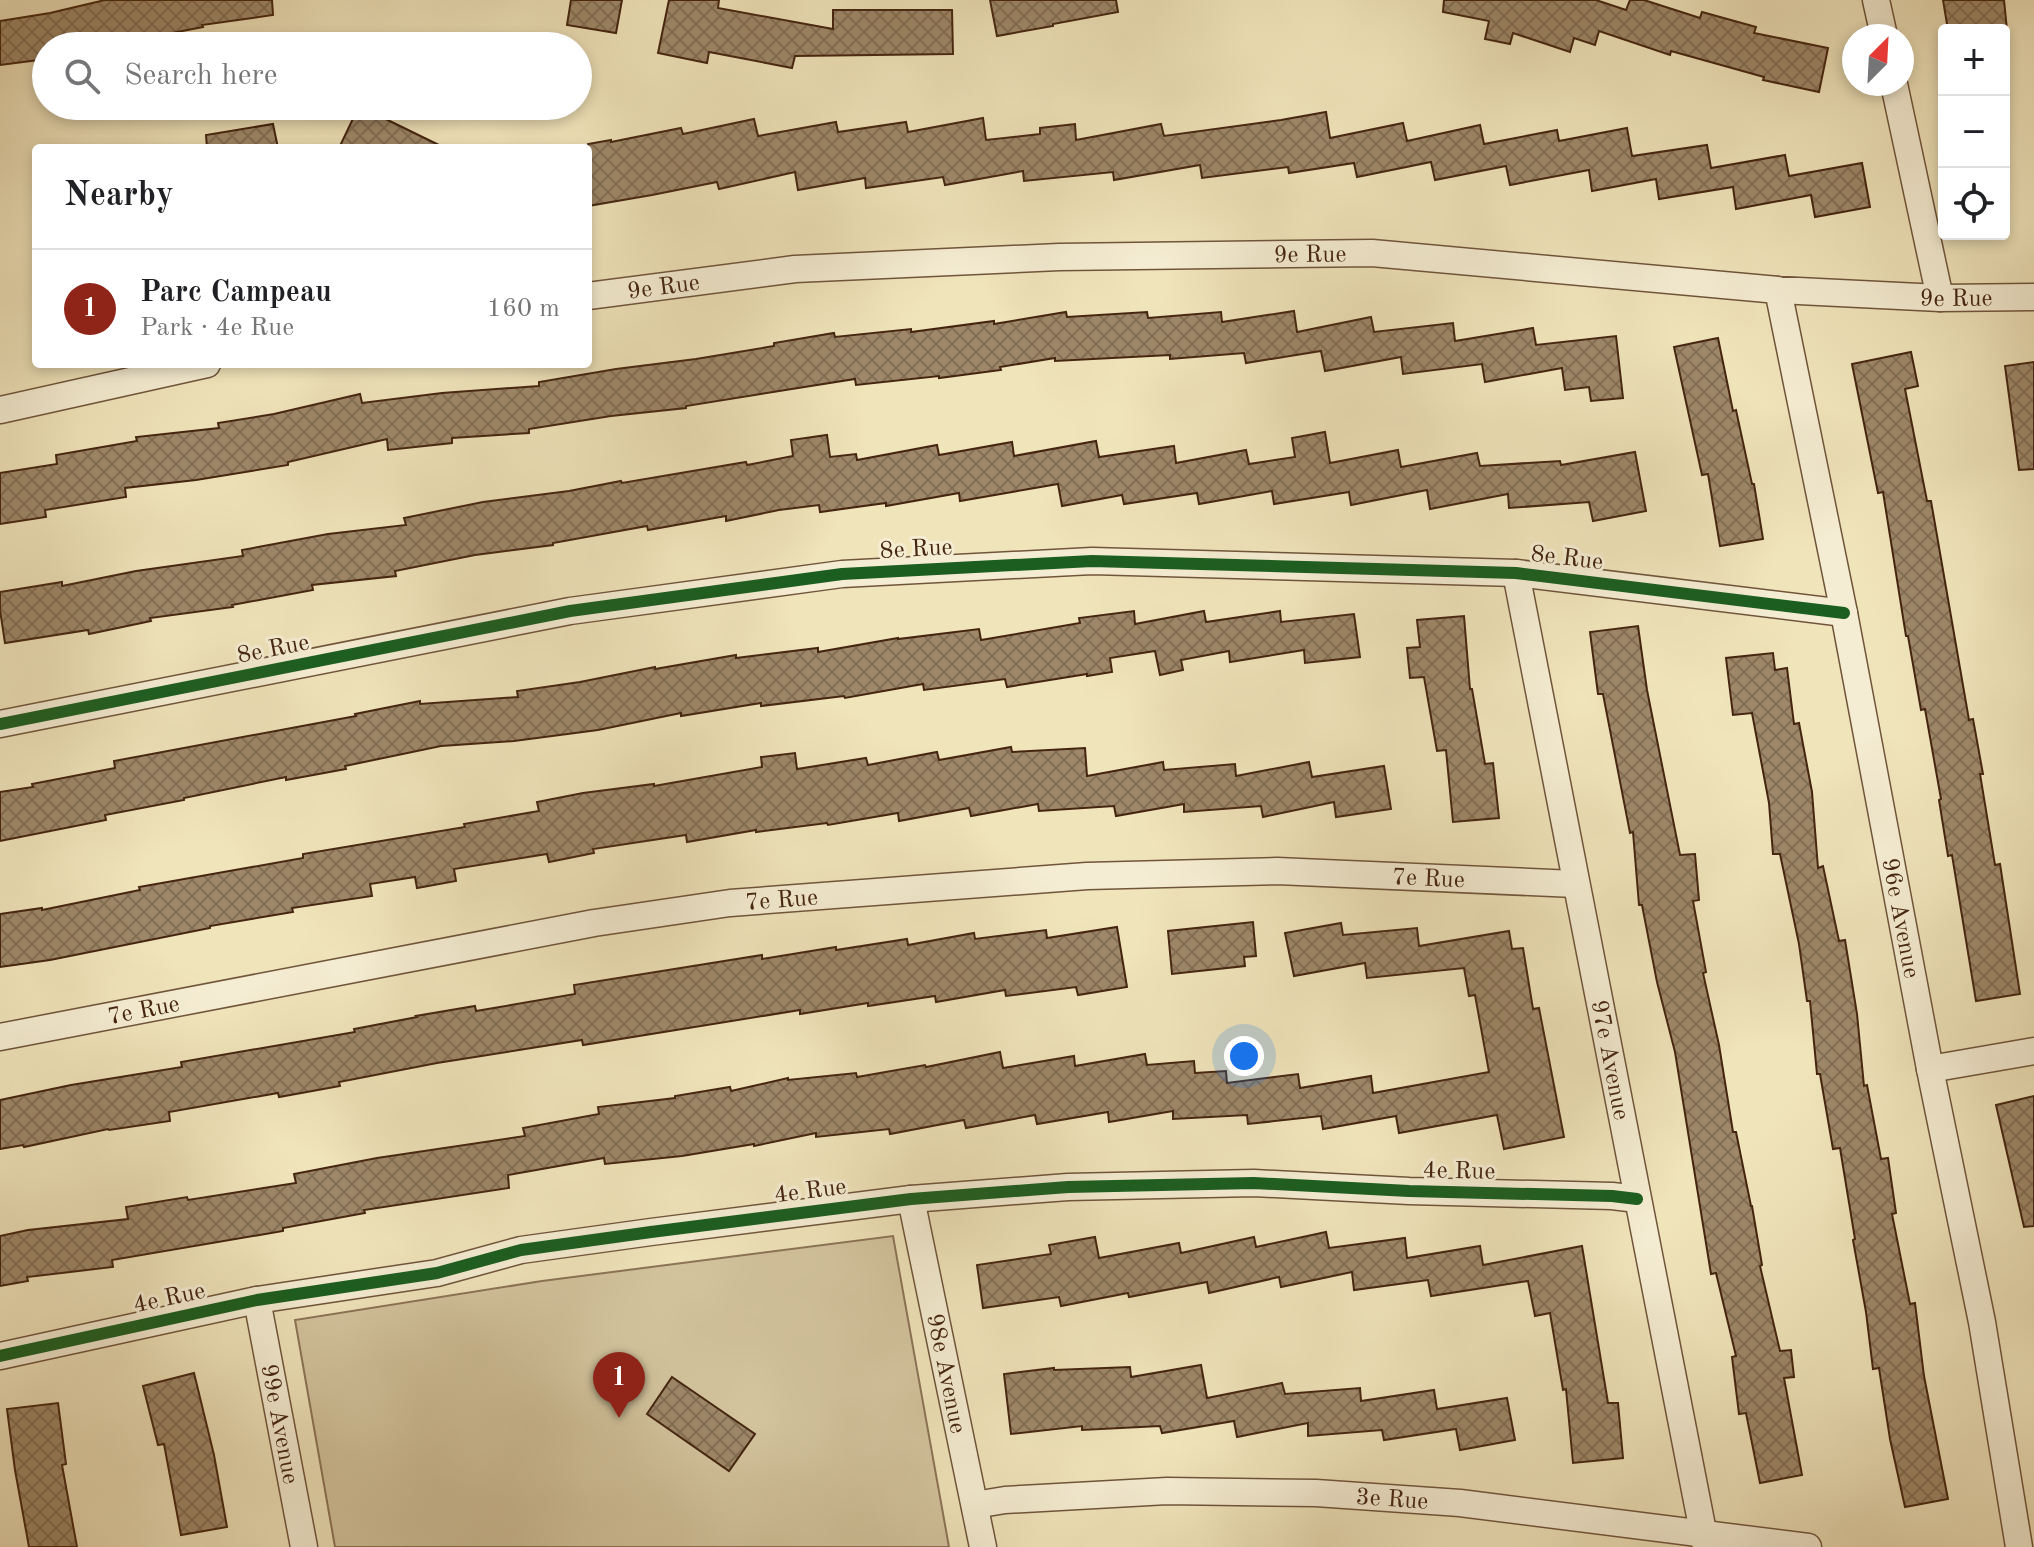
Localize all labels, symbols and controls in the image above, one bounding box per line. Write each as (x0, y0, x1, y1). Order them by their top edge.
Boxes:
north arrow (1842, 24, 1914, 96)
map controls (1938, 24, 2010, 240)
button: + (1938, 24, 2010, 96)
search box (32, 32, 592, 120)
icon: search (60, 54, 104, 98)
text: Search here (124, 61, 278, 91)
button: − (1938, 96, 2010, 168)
button: locate (1938, 168, 2010, 240)
text: Nearby (64, 179, 174, 213)
street label: 9e Rue (1273, 243, 1347, 268)
street label: 9e Rue (626, 272, 701, 305)
text: Parc Campeau (140, 278, 332, 308)
street label: 9e Rue (1919, 287, 1993, 312)
text: 1 (82, 296, 98, 322)
text: 160 m (487, 296, 560, 322)
text: Park · 4e Rue (140, 315, 294, 341)
street label: 8e Rue (879, 536, 953, 564)
street label: 8e Rue (1529, 543, 1604, 575)
street label: 8e Rue (235, 631, 311, 669)
street label: 96e Avenue (1876, 856, 1923, 980)
street label: 7e Rue (1392, 866, 1465, 893)
street label: 7e Rue (745, 886, 819, 916)
street label: 7e Rue (106, 993, 182, 1030)
street label: 97e Avenue (1586, 998, 1632, 1122)
your location (1224, 1036, 1264, 1076)
street label: 4e Rue (1422, 1159, 1496, 1185)
street label: 4e Rue (773, 1176, 848, 1208)
street label: 4e Rue (131, 1280, 207, 1318)
street label: 98e Avenue (921, 1312, 969, 1436)
pin: 1 (593, 1352, 645, 1418)
street label: 99e Avenue (255, 1362, 302, 1486)
street label: 3e Rue (1355, 1486, 1429, 1515)

